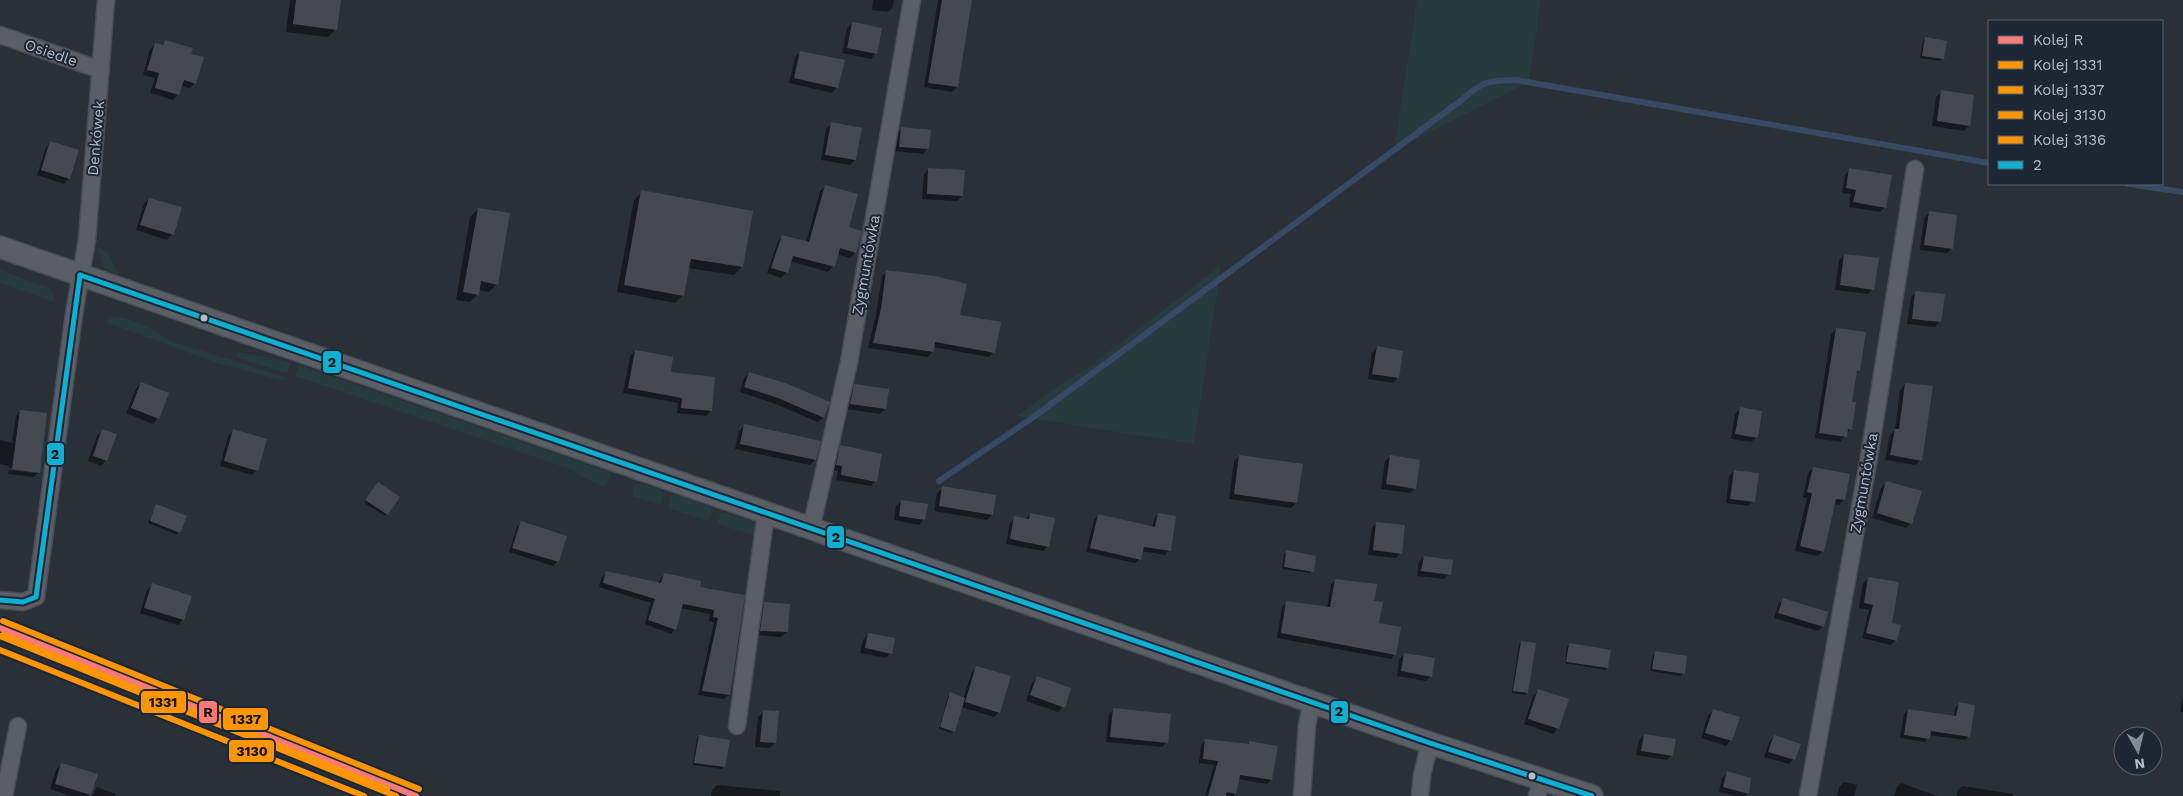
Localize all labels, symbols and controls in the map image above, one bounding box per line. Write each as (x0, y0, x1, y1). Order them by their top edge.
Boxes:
legend (1988, 20, 2163, 185)
text: Kolej R (2033, 31, 2084, 49)
street label: Osiedle (22, 36, 80, 70)
text: Kolej 1331 (2033, 56, 2102, 74)
text: Kolej 1337 (2033, 81, 2104, 99)
street label: Denkówek (84, 99, 108, 176)
text: Kolej 3130 (2033, 106, 2106, 124)
text: Kolej 3136 (2033, 131, 2106, 149)
text: 2 (2033, 156, 2042, 174)
street label: Zygmuntówka (848, 213, 884, 317)
unlabelled marker (199, 313, 209, 323)
line badge: 2 (322, 350, 342, 374)
text: 2 (328, 354, 336, 370)
street label: Zygmuntówka (1846, 431, 1882, 535)
line badge: 2 (46, 442, 65, 466)
text: 2 (51, 446, 59, 462)
line badge: 2 (826, 525, 845, 549)
text: 2 (832, 529, 840, 545)
line badge: 1331 (140, 690, 187, 714)
text: 1331 (149, 694, 177, 710)
line badge: R (198, 700, 218, 724)
line badge: 2 (1330, 700, 1349, 724)
text: 2 (1335, 703, 1343, 719)
text: R (203, 704, 213, 720)
line badge: 1337 (222, 707, 269, 731)
text: 1337 (231, 711, 262, 727)
north arrow (2113, 726, 2163, 776)
line badge: 3130 (228, 739, 275, 763)
text: 3130 (236, 743, 268, 759)
text: N (2134, 755, 2146, 773)
unlabelled marker (1527, 771, 1537, 781)

